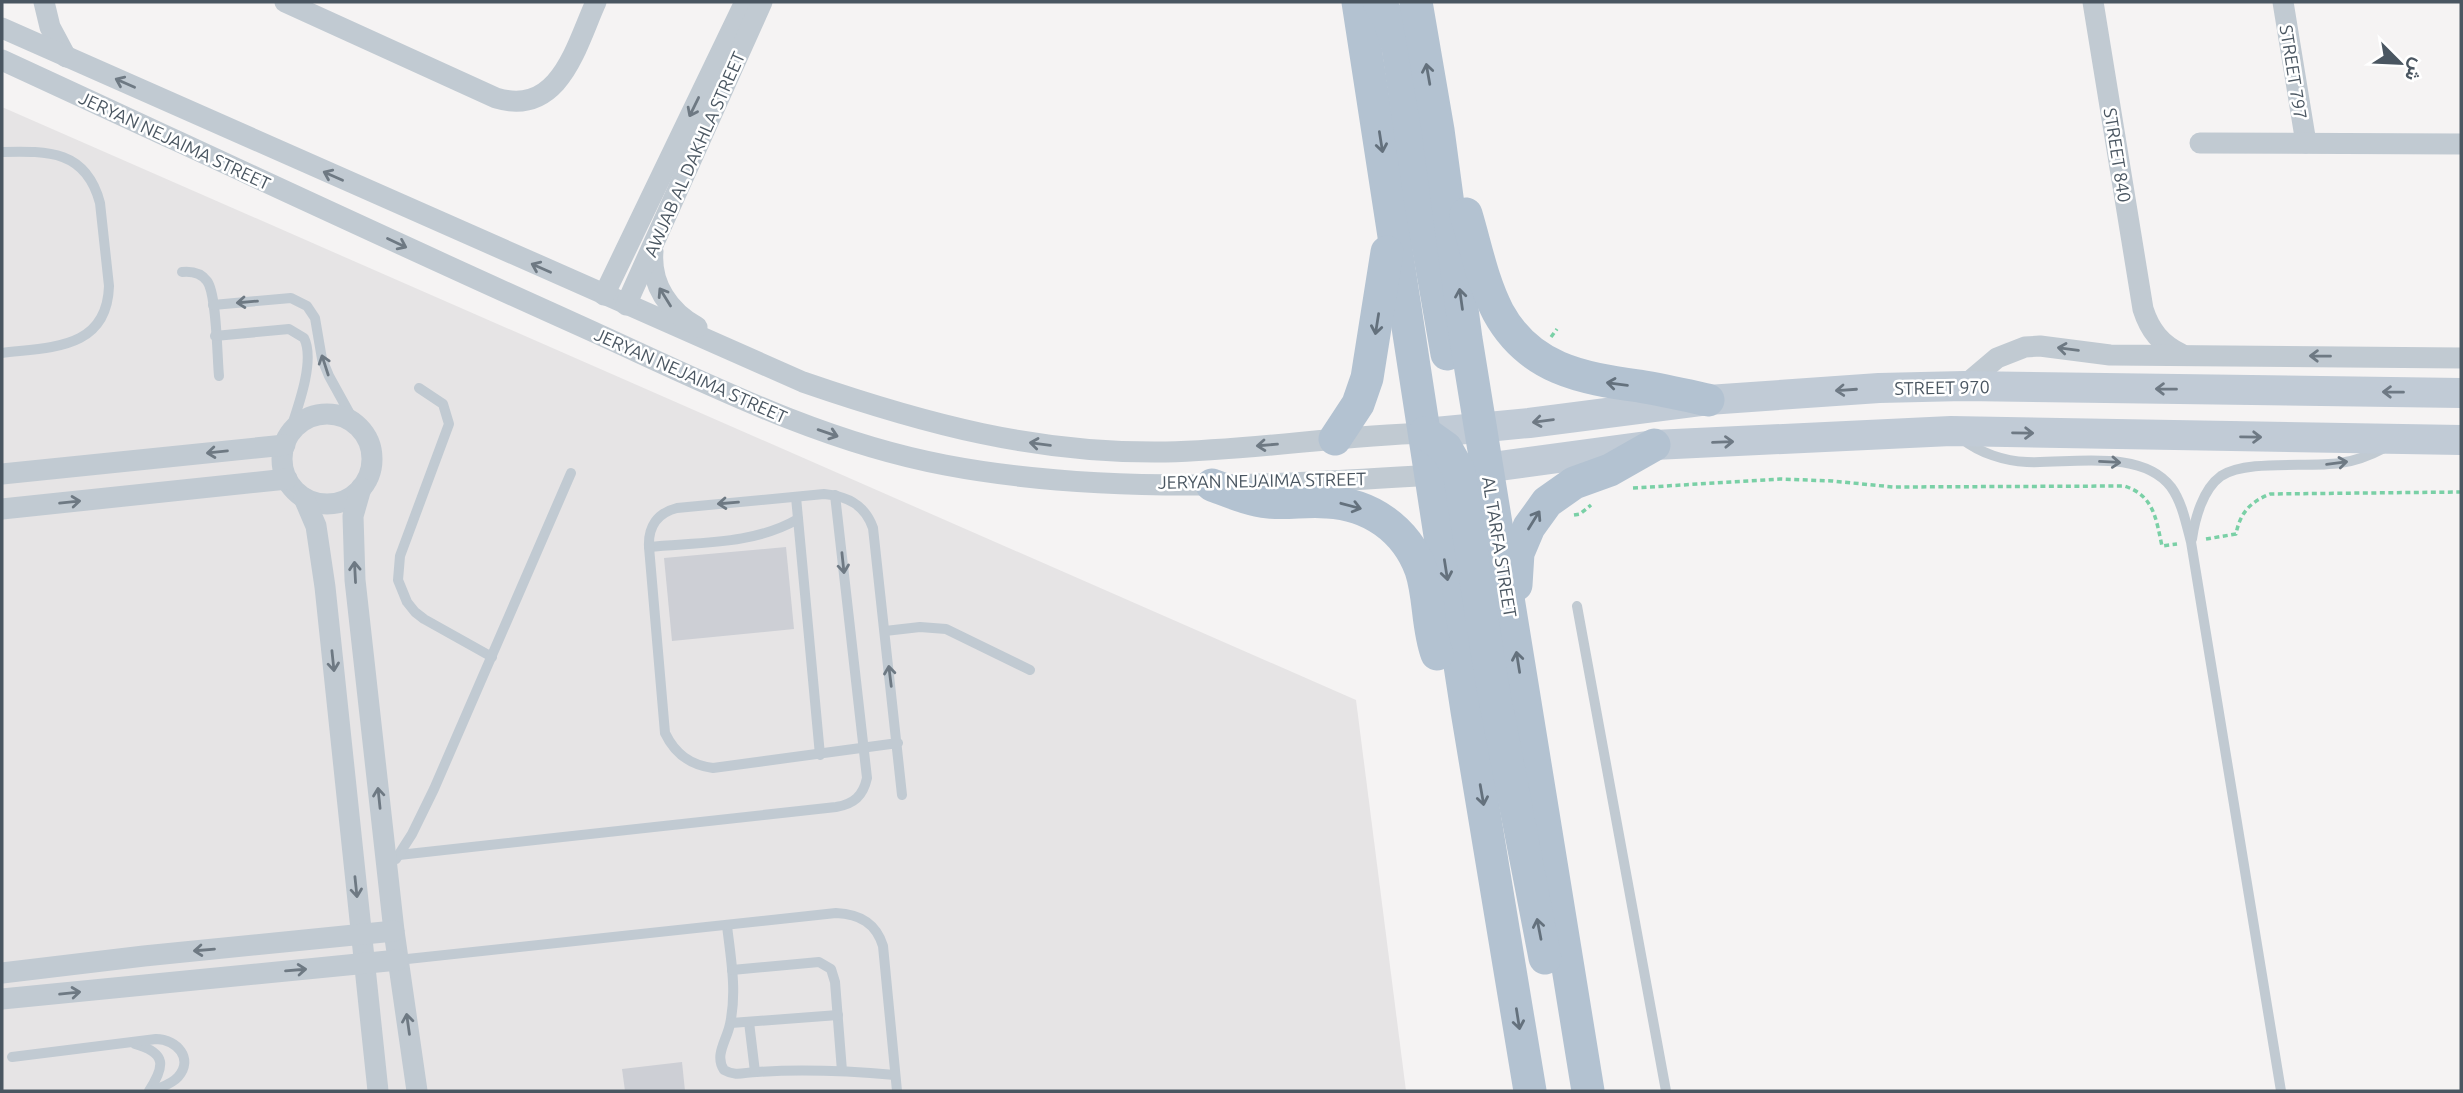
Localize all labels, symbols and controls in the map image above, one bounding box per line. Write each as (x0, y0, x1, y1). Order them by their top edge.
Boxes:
street label: STREET 797 (2277, 23, 2311, 121)
north arrow (2365, 28, 2435, 98)
street label: AWJAB AL DAKHLA STREET (640, 48, 748, 260)
text: ش (2400, 55, 2430, 85)
one-way arrow (1421, 63, 1435, 86)
one-way arrow (115, 76, 137, 89)
street label: JERYAN NEJAIMA STREET (76, 87, 274, 193)
one-way arrow (686, 96, 700, 117)
street label: STREET 840 (2101, 106, 2135, 204)
one-way arrow (1375, 130, 1388, 153)
one-way arrow (323, 168, 345, 181)
one-way arrow (386, 236, 407, 250)
one-way arrow (531, 261, 553, 274)
one-way arrow (657, 287, 671, 307)
one-way arrow (1454, 288, 1467, 311)
one-way arrow (237, 296, 259, 309)
one-way arrow (1370, 312, 1383, 335)
street label: JERYAN NEJAIMA STREET (592, 323, 790, 427)
one-way arrow (2057, 343, 2080, 356)
one-way arrow (2308, 349, 2331, 363)
one-way arrow (318, 355, 330, 377)
street label: STREET 970 (1894, 376, 1990, 398)
one-way arrow (1606, 377, 1629, 390)
one-way arrow (2154, 382, 2177, 395)
one-way arrow (1836, 384, 1858, 397)
one-way arrow (2382, 385, 2405, 399)
one-way arrow (1533, 414, 1555, 427)
one-way arrow (2012, 427, 2035, 440)
one-way arrow (816, 428, 838, 440)
one-way arrow (2239, 430, 2262, 444)
one-way arrow (1711, 435, 1734, 448)
one-way arrow (1030, 438, 1052, 451)
one-way arrow (1257, 439, 1279, 452)
one-way arrow (206, 445, 229, 458)
one-way arrow (2098, 456, 2121, 469)
one-way arrow (2325, 456, 2348, 469)
street label: JERYAN NEJAIMA STREET (1158, 468, 1366, 492)
street label: AL TARFA STREET (1479, 475, 1521, 619)
one-way arrow (58, 495, 80, 508)
one-way arrow (718, 497, 740, 510)
one-way arrow (1339, 500, 1362, 513)
one-way arrow (1527, 511, 1542, 530)
one-way arrow (836, 551, 849, 574)
one-way arrow (1440, 558, 1453, 581)
one-way arrow (348, 561, 361, 584)
one-way arrow (327, 649, 340, 671)
one-way arrow (1511, 651, 1524, 674)
one-way arrow (884, 665, 897, 687)
one-way arrow (1476, 783, 1489, 805)
one-way arrow (372, 787, 385, 810)
one-way arrow (350, 875, 363, 898)
one-way arrow (1532, 918, 1545, 941)
one-way arrow (193, 944, 216, 957)
one-way arrow (284, 964, 307, 977)
one-way arrow (58, 986, 80, 999)
one-way arrow (1512, 1007, 1525, 1030)
one-way arrow (401, 1013, 414, 1036)

